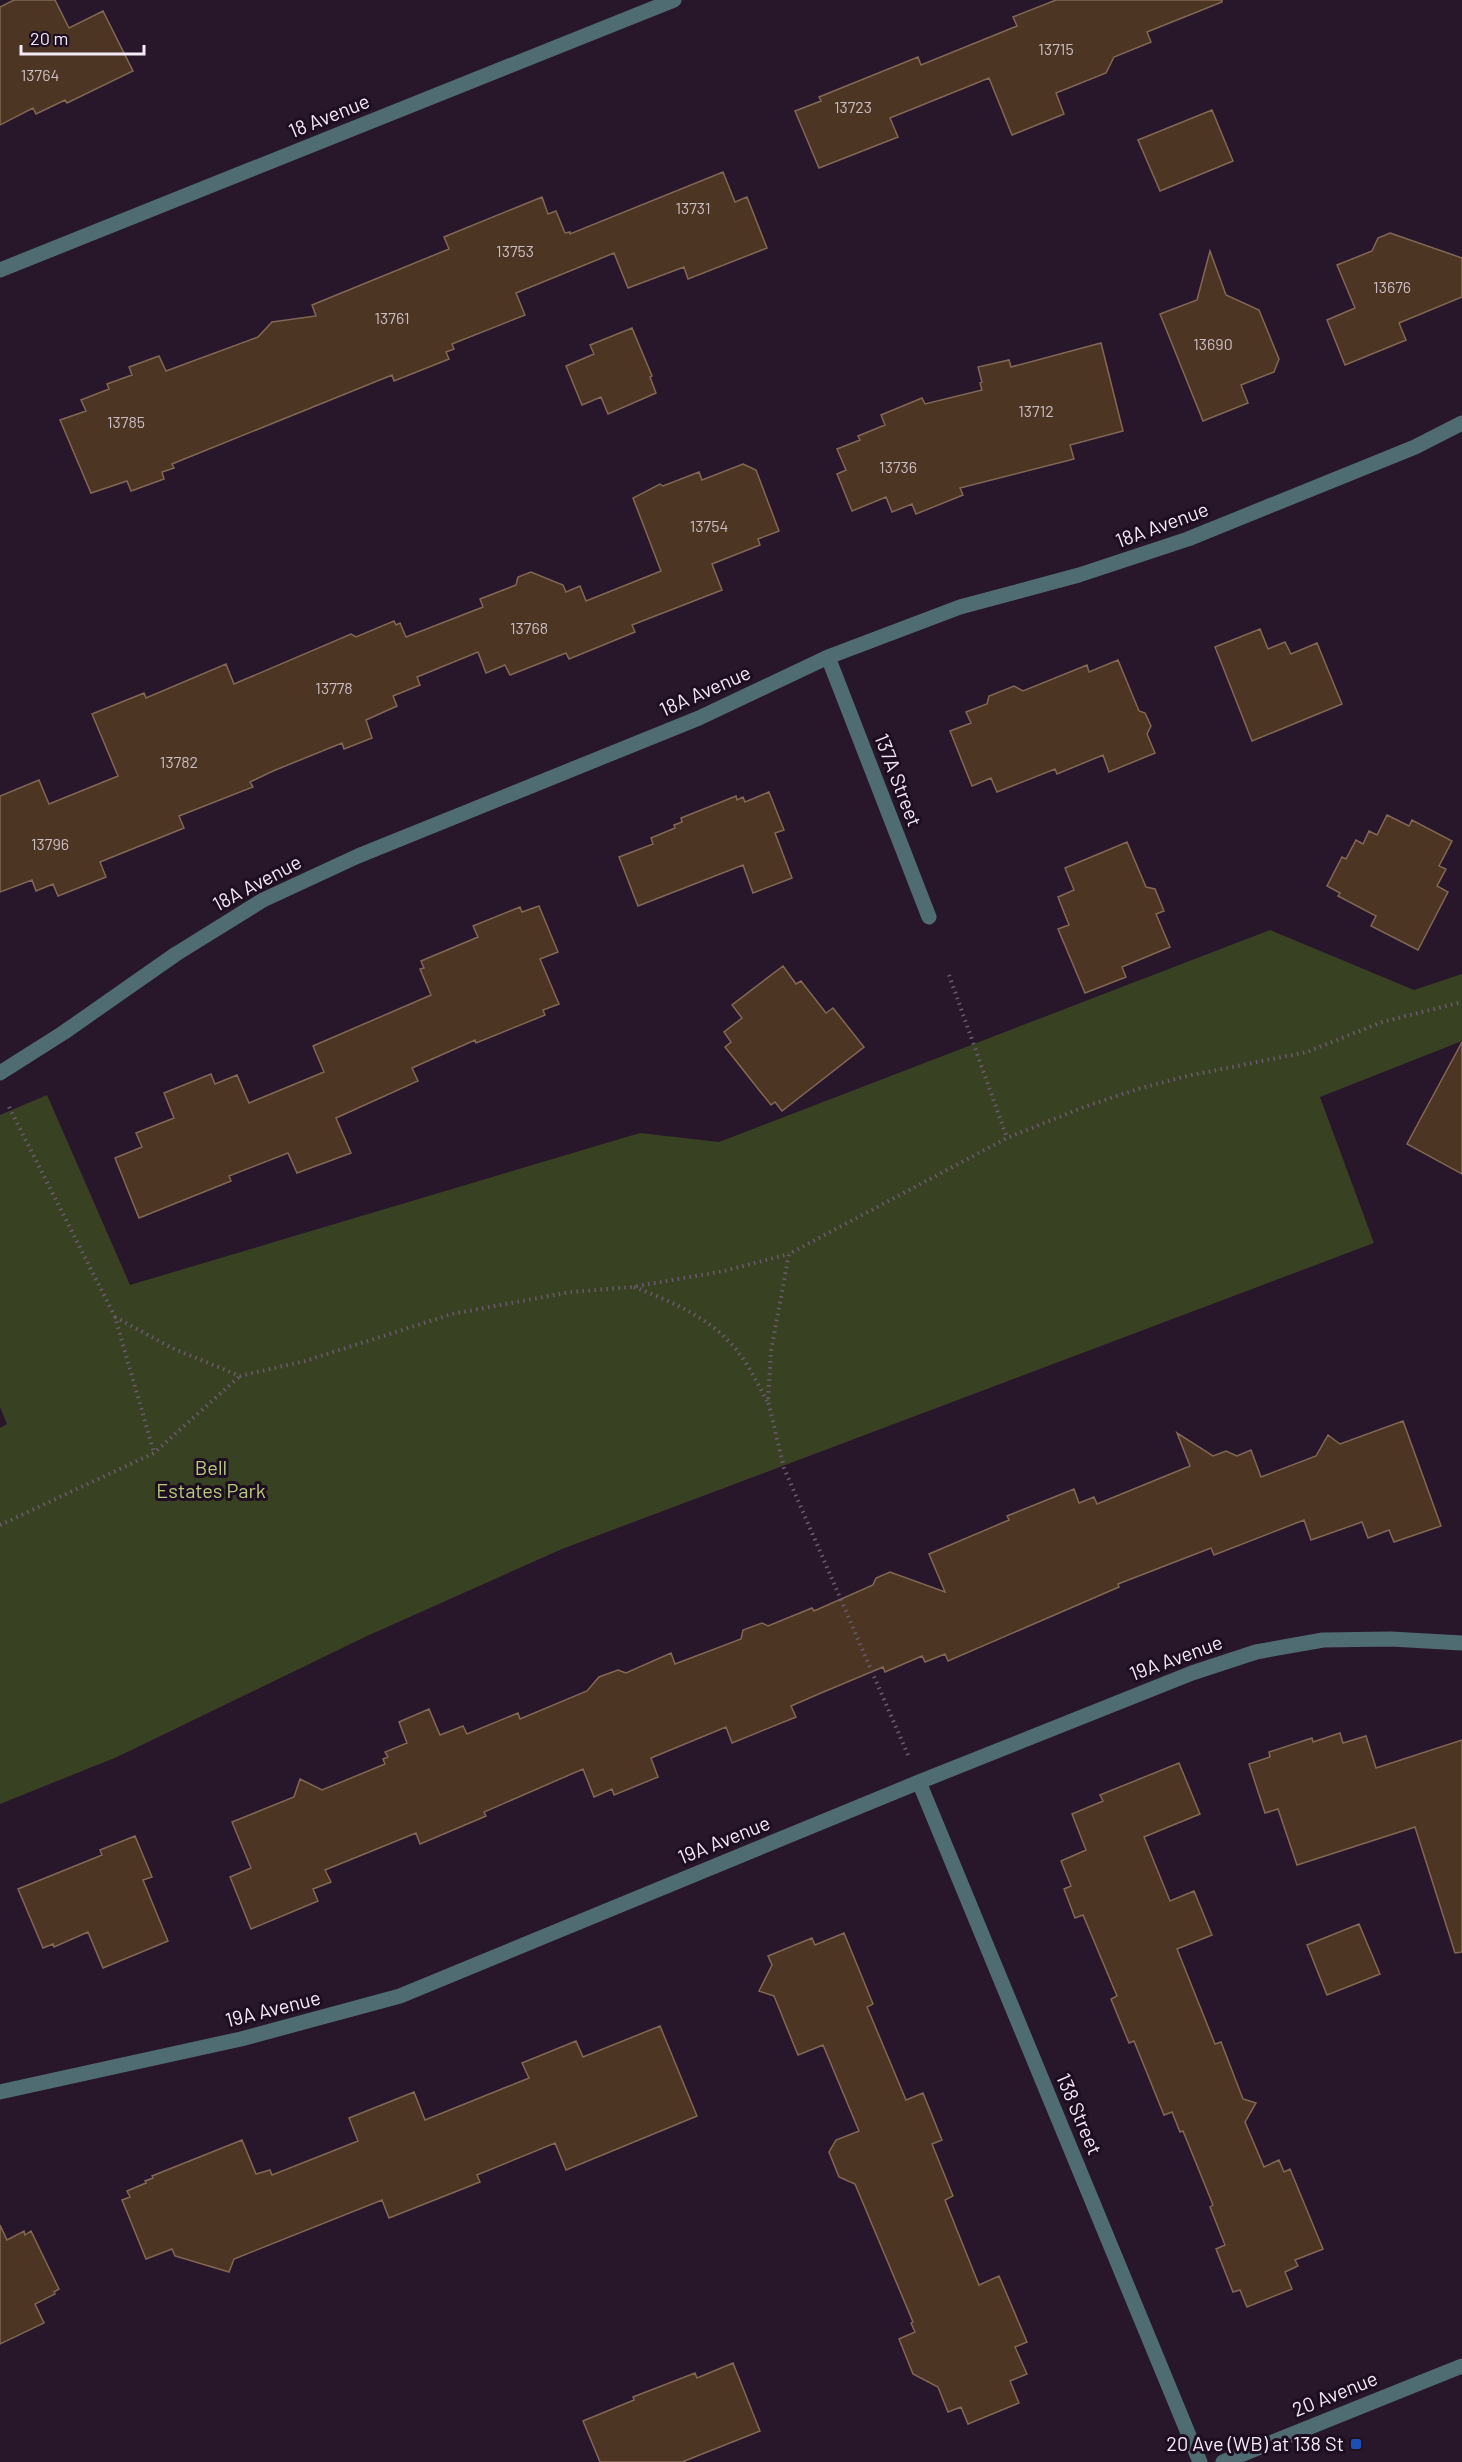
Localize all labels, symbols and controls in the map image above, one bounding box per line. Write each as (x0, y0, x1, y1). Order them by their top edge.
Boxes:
scale bar (21, 18, 144, 56)
text: 20 m (30, 27, 68, 49)
house number: 13715 (1038, 39, 1074, 58)
house number: 13764 (21, 65, 59, 84)
street label: 18 Avenue (285, 88, 373, 142)
house number: 13723 (834, 97, 872, 116)
house number: 13731 (675, 198, 711, 217)
house number: 13753 (496, 241, 534, 260)
house number: 13676 (1373, 277, 1411, 296)
house number: 13761 (375, 308, 409, 327)
house number: 13690 (1193, 334, 1233, 353)
house number: 13712 (1018, 401, 1054, 420)
house number: 13785 (107, 412, 145, 431)
house number: 13736 (879, 457, 917, 476)
street label: 18A Avenue (1112, 496, 1211, 552)
house number: 13754 (690, 516, 728, 535)
house number: 13768 (510, 618, 548, 637)
street label: 18A Avenue (655, 659, 754, 721)
house number: 13778 (315, 678, 353, 697)
street label: 137A Street (870, 730, 928, 829)
house number: 13782 (160, 752, 198, 771)
house number: 13796 (31, 834, 69, 853)
street label: 18A Avenue (208, 849, 305, 916)
park label: Bell Estates Park (156, 1455, 266, 1502)
street label: 19A Avenue (1126, 1629, 1225, 1685)
street label: 19A Avenue (674, 1810, 773, 1868)
street label: 19A Avenue (223, 1985, 323, 2031)
street label: 138 Street (1052, 2069, 1108, 2158)
street label: 20 Avenue (1289, 2365, 1381, 2421)
place label: 20 Ave (WB) at 138 St (1166, 2431, 1344, 2455)
marker: 20 Ave (WB) at 138 St (1349, 2437, 1363, 2451)

